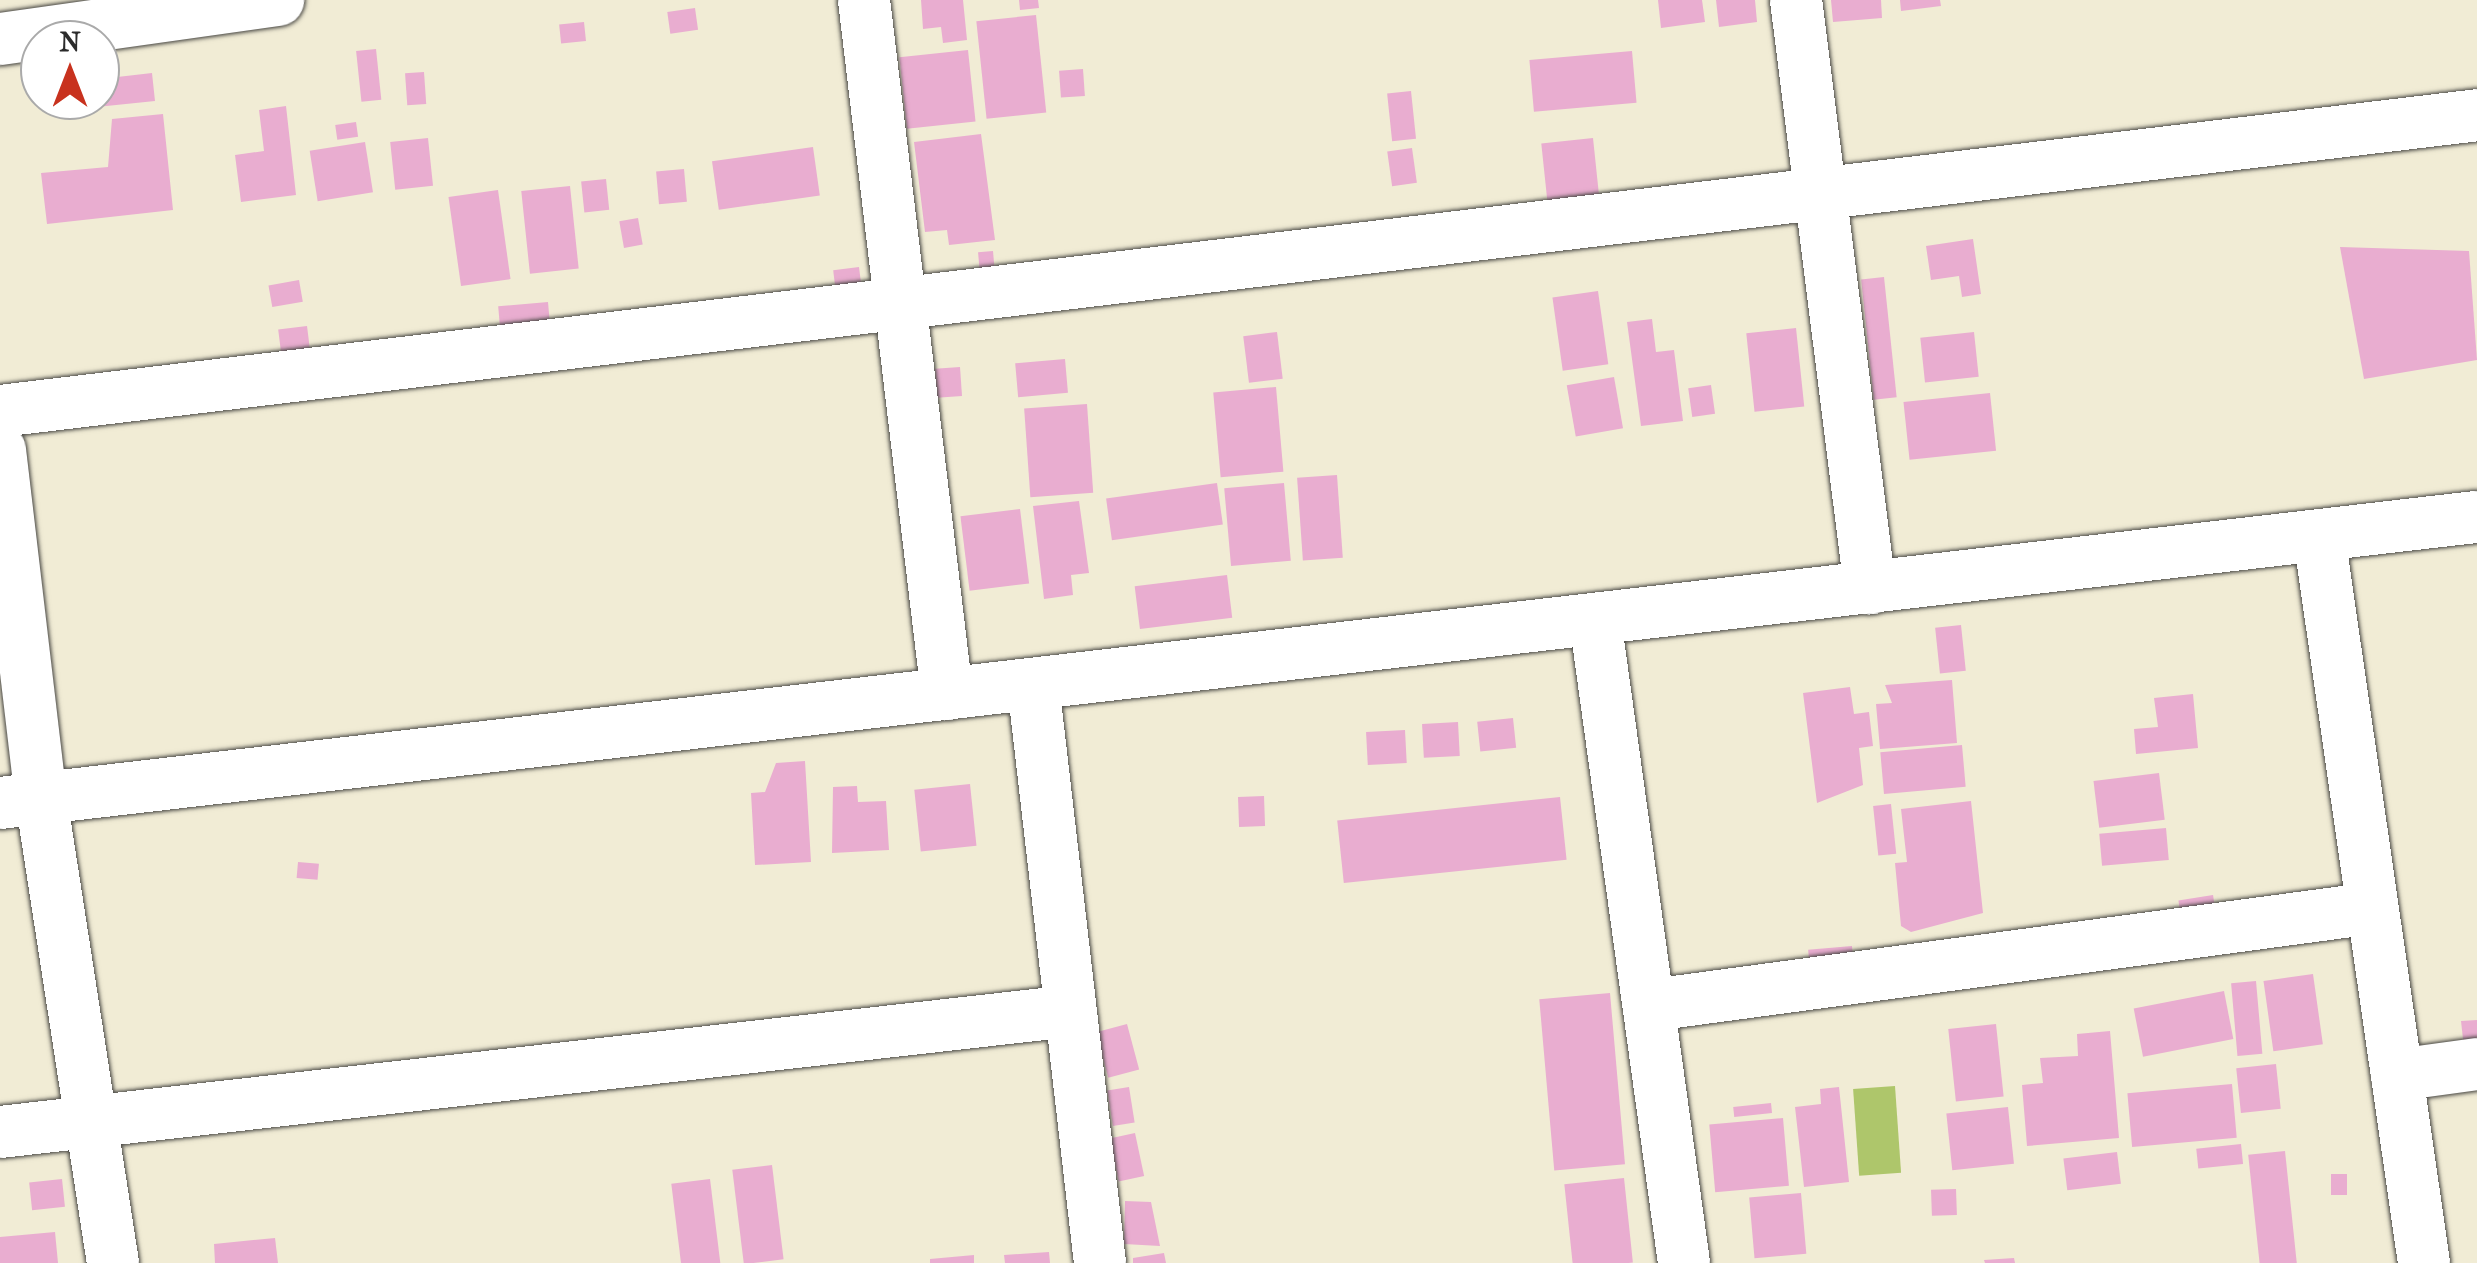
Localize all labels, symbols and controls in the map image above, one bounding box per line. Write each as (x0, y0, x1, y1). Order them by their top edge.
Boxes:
north arrow (20, 20, 120, 120)
text: N (59, 25, 81, 58)

